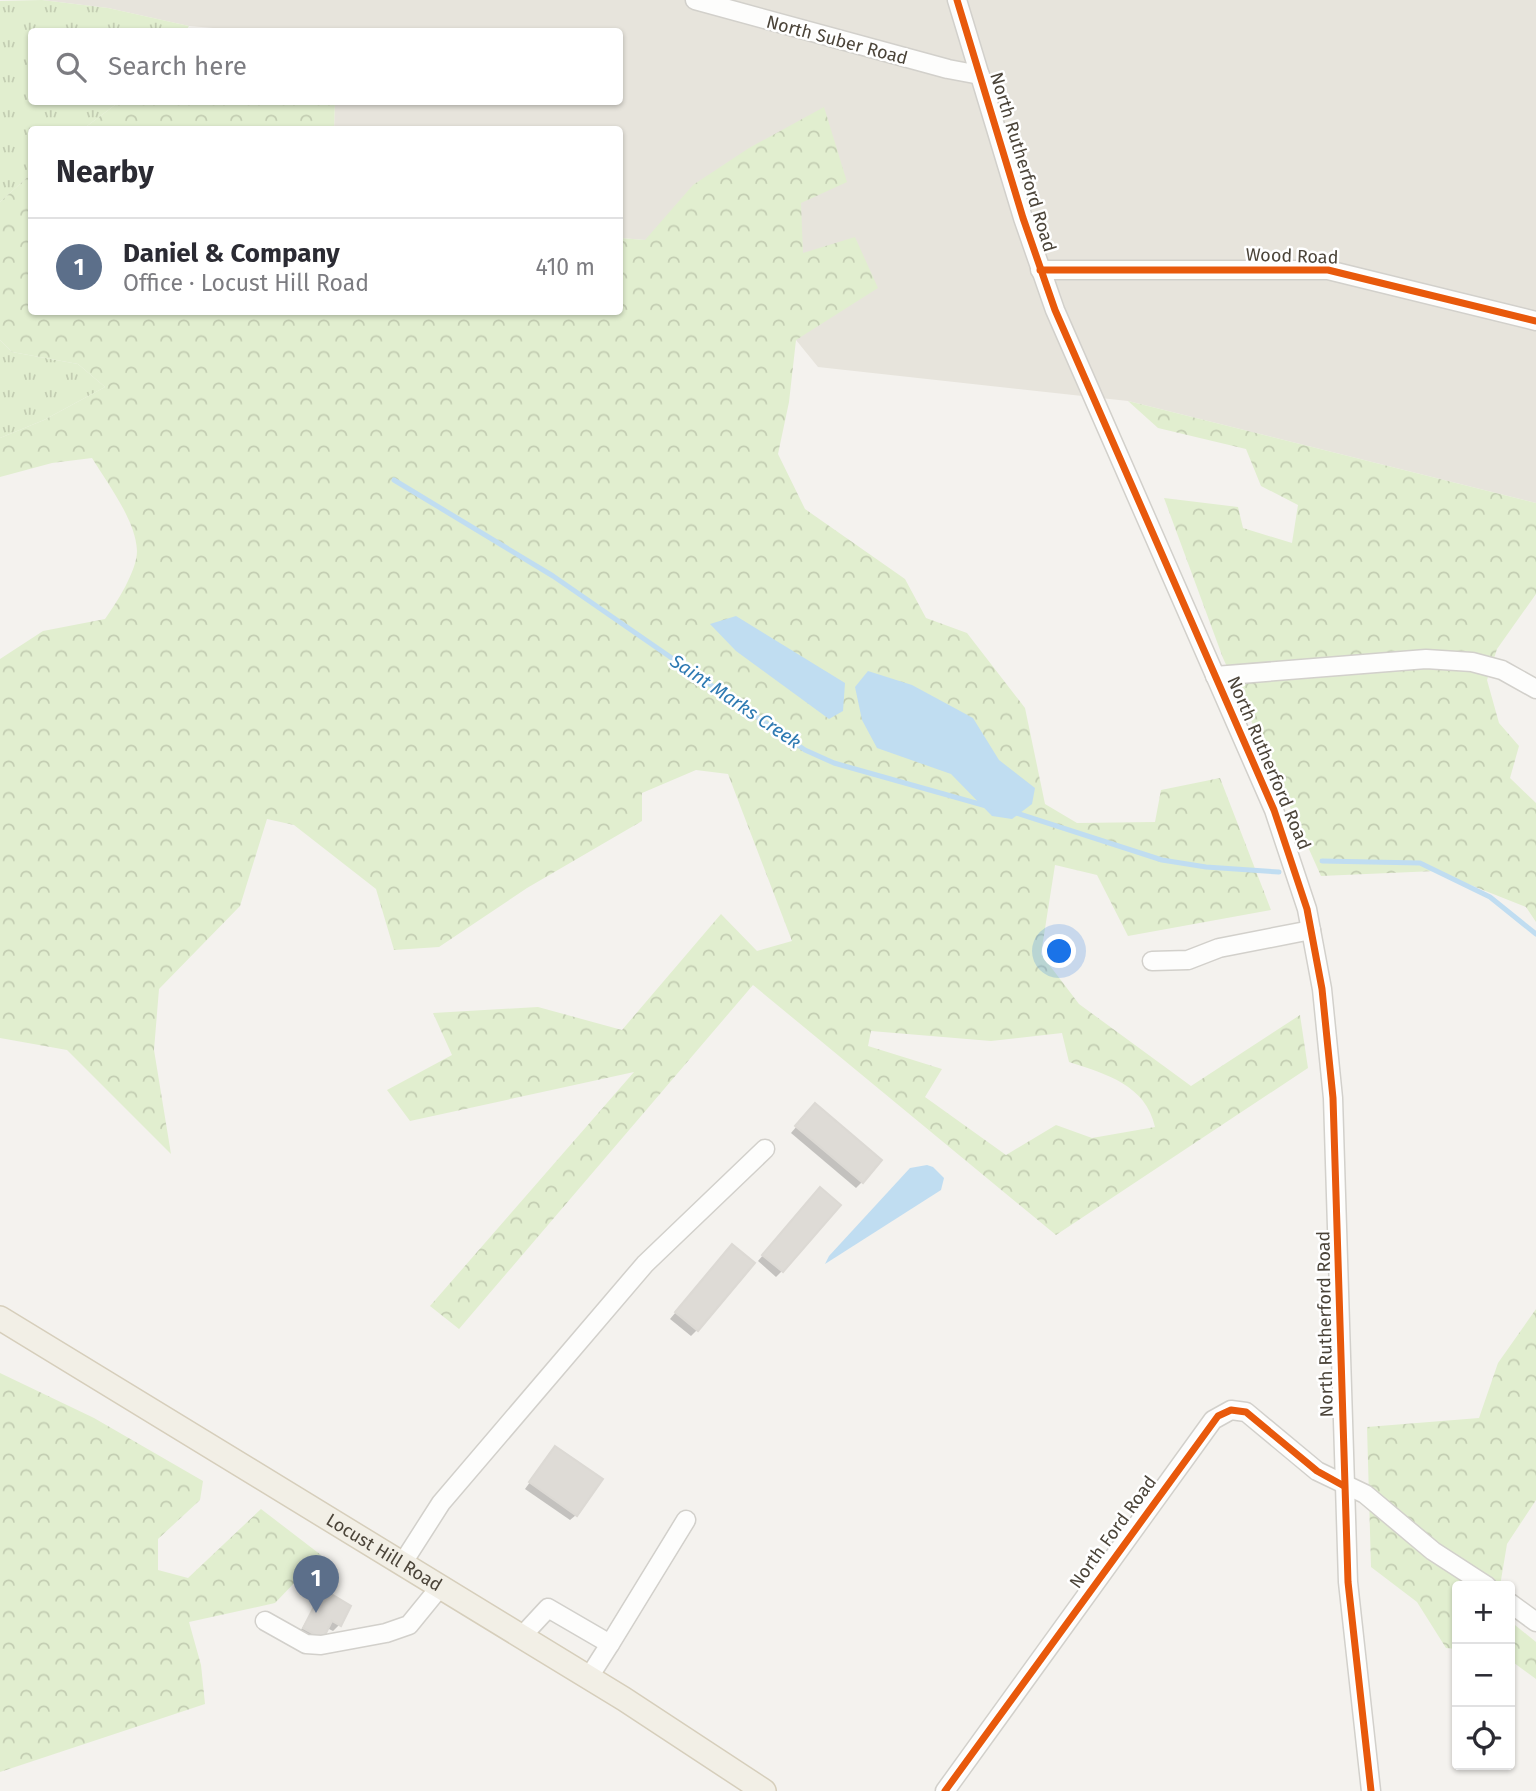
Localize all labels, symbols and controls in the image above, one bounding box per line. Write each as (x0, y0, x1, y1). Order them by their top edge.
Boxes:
street label: North Suber Road (764, 11, 910, 69)
search box (28, 28, 623, 105)
icon: search (52, 48, 90, 86)
text: Search here (108, 51, 247, 82)
street label: North Rutherford Road (985, 70, 1061, 254)
text: Nearby (56, 154, 154, 190)
text: Daniel & Company (123, 238, 340, 269)
street label: Wood Road (1245, 243, 1339, 269)
text: 1 (74, 253, 84, 281)
text: 410 m (535, 253, 595, 281)
text: Office · Locust Hill Road (123, 269, 369, 297)
water label: Saint Marks Creek (665, 649, 805, 754)
street label: North Rutherford Road (1222, 673, 1316, 853)
your location (1042, 934, 1076, 968)
street label: North Rutherford Road (1312, 1231, 1338, 1417)
street label: North Ford Road (1065, 1471, 1161, 1593)
street label: Locust Hill Road (322, 1509, 446, 1596)
pin: 1 (293, 1555, 339, 1613)
map controls (1452, 1581, 1515, 1770)
button: + (1452, 1581, 1515, 1644)
button: − (1452, 1644, 1515, 1707)
button: locate (1452, 1707, 1515, 1770)

